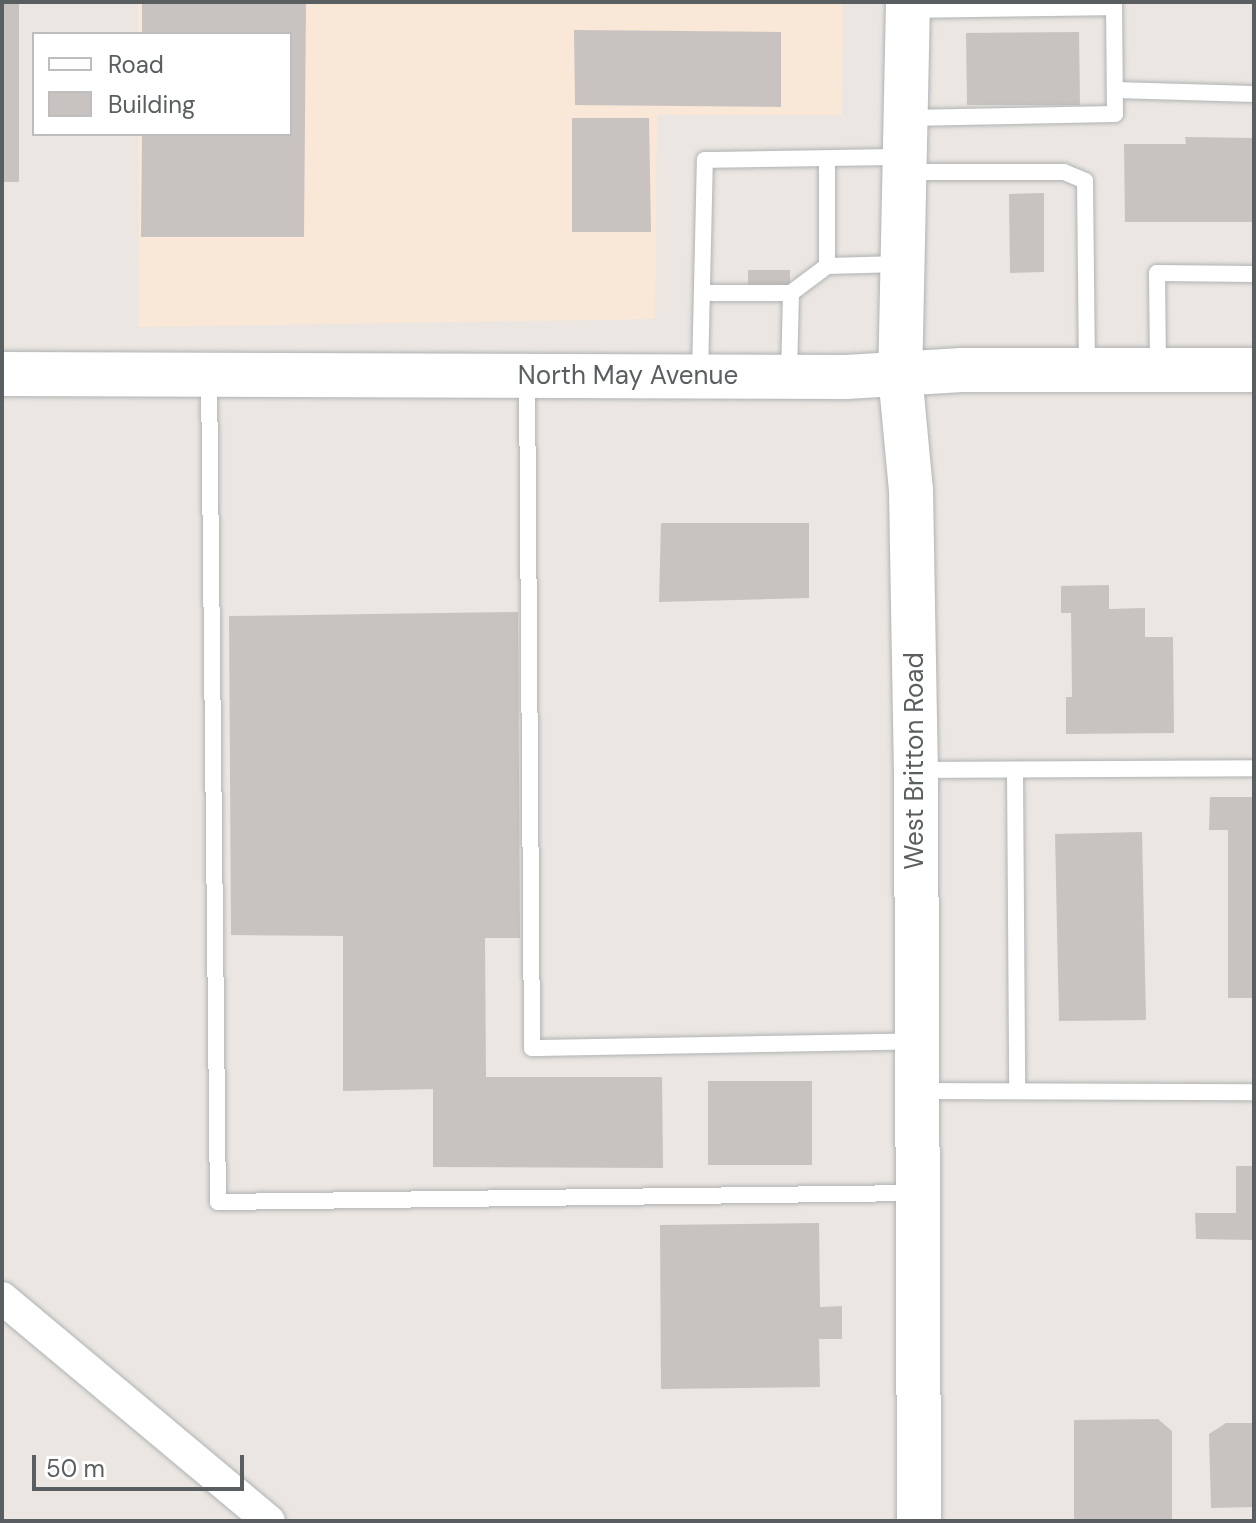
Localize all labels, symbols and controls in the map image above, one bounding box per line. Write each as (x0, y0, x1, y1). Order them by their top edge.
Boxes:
legend (32, 32, 292, 136)
text: Road (108, 49, 164, 80)
text: Building (108, 89, 195, 120)
street label: North May Avenue (518, 360, 738, 392)
street label: West Britton Road (899, 652, 931, 870)
scale bar (36, 1439, 248, 1489)
text: 50 m (46, 1453, 105, 1484)

